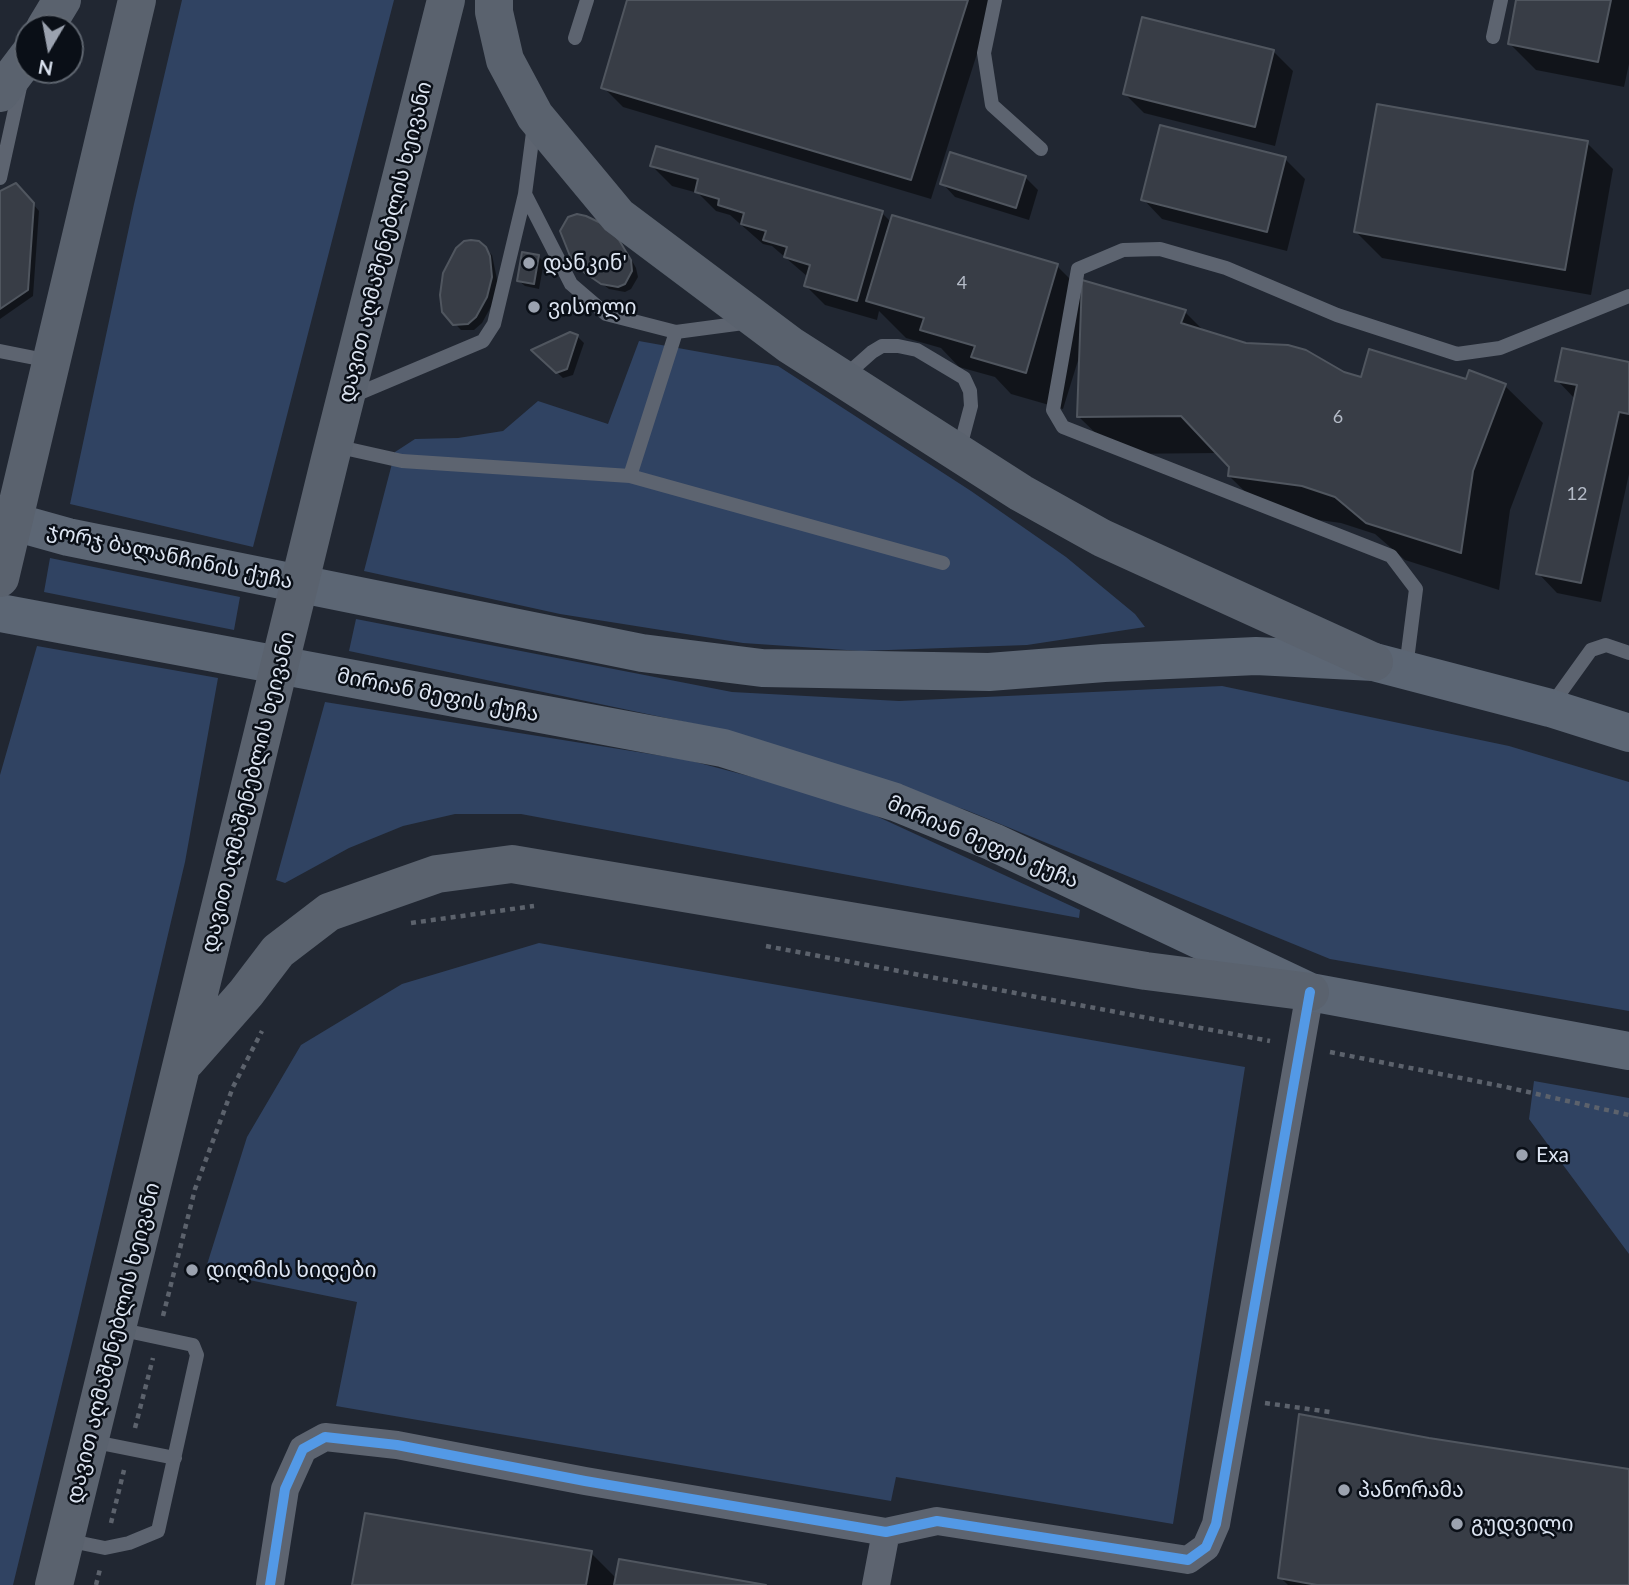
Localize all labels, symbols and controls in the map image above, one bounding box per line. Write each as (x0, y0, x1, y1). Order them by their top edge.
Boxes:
north arrow (14, 14, 84, 84)
text: N (36, 56, 55, 81)
street label: დავით აღმაშენებლის ხეივანი (333, 79, 437, 405)
place label: დანკინ' (543, 250, 627, 276)
marker: დანკინ' (521, 255, 537, 271)
house number: 4 (957, 272, 967, 294)
place label: ვისოლი (548, 294, 637, 320)
marker: ვისოლი (526, 299, 542, 315)
house number: 6 (1333, 406, 1343, 428)
house number: 12 (1567, 483, 1587, 505)
street label: ჯორჯ ბალანჩინის ქუჩა (45, 518, 295, 594)
street label: დავით აღმაშენებლის ხეივანი (196, 629, 300, 955)
street label: მირიან მეფის ქუჩა (335, 663, 541, 727)
street label: მირიან მეფის ქუჩა (884, 790, 1082, 894)
place label: Exa (1536, 1142, 1569, 1168)
marker: Exa (1514, 1147, 1530, 1163)
street label: დავით აღმაშენებლის ხეივანი (61, 1180, 165, 1506)
place label: დიღმის ხიდები (206, 1257, 376, 1283)
marker: დიღმის ხიდები (184, 1262, 200, 1278)
place label: პანორამა (1358, 1477, 1464, 1503)
marker: პანორამა (1336, 1482, 1352, 1498)
place label: გუდვილი (1471, 1511, 1573, 1537)
marker: გუდვილი (1449, 1516, 1465, 1532)

